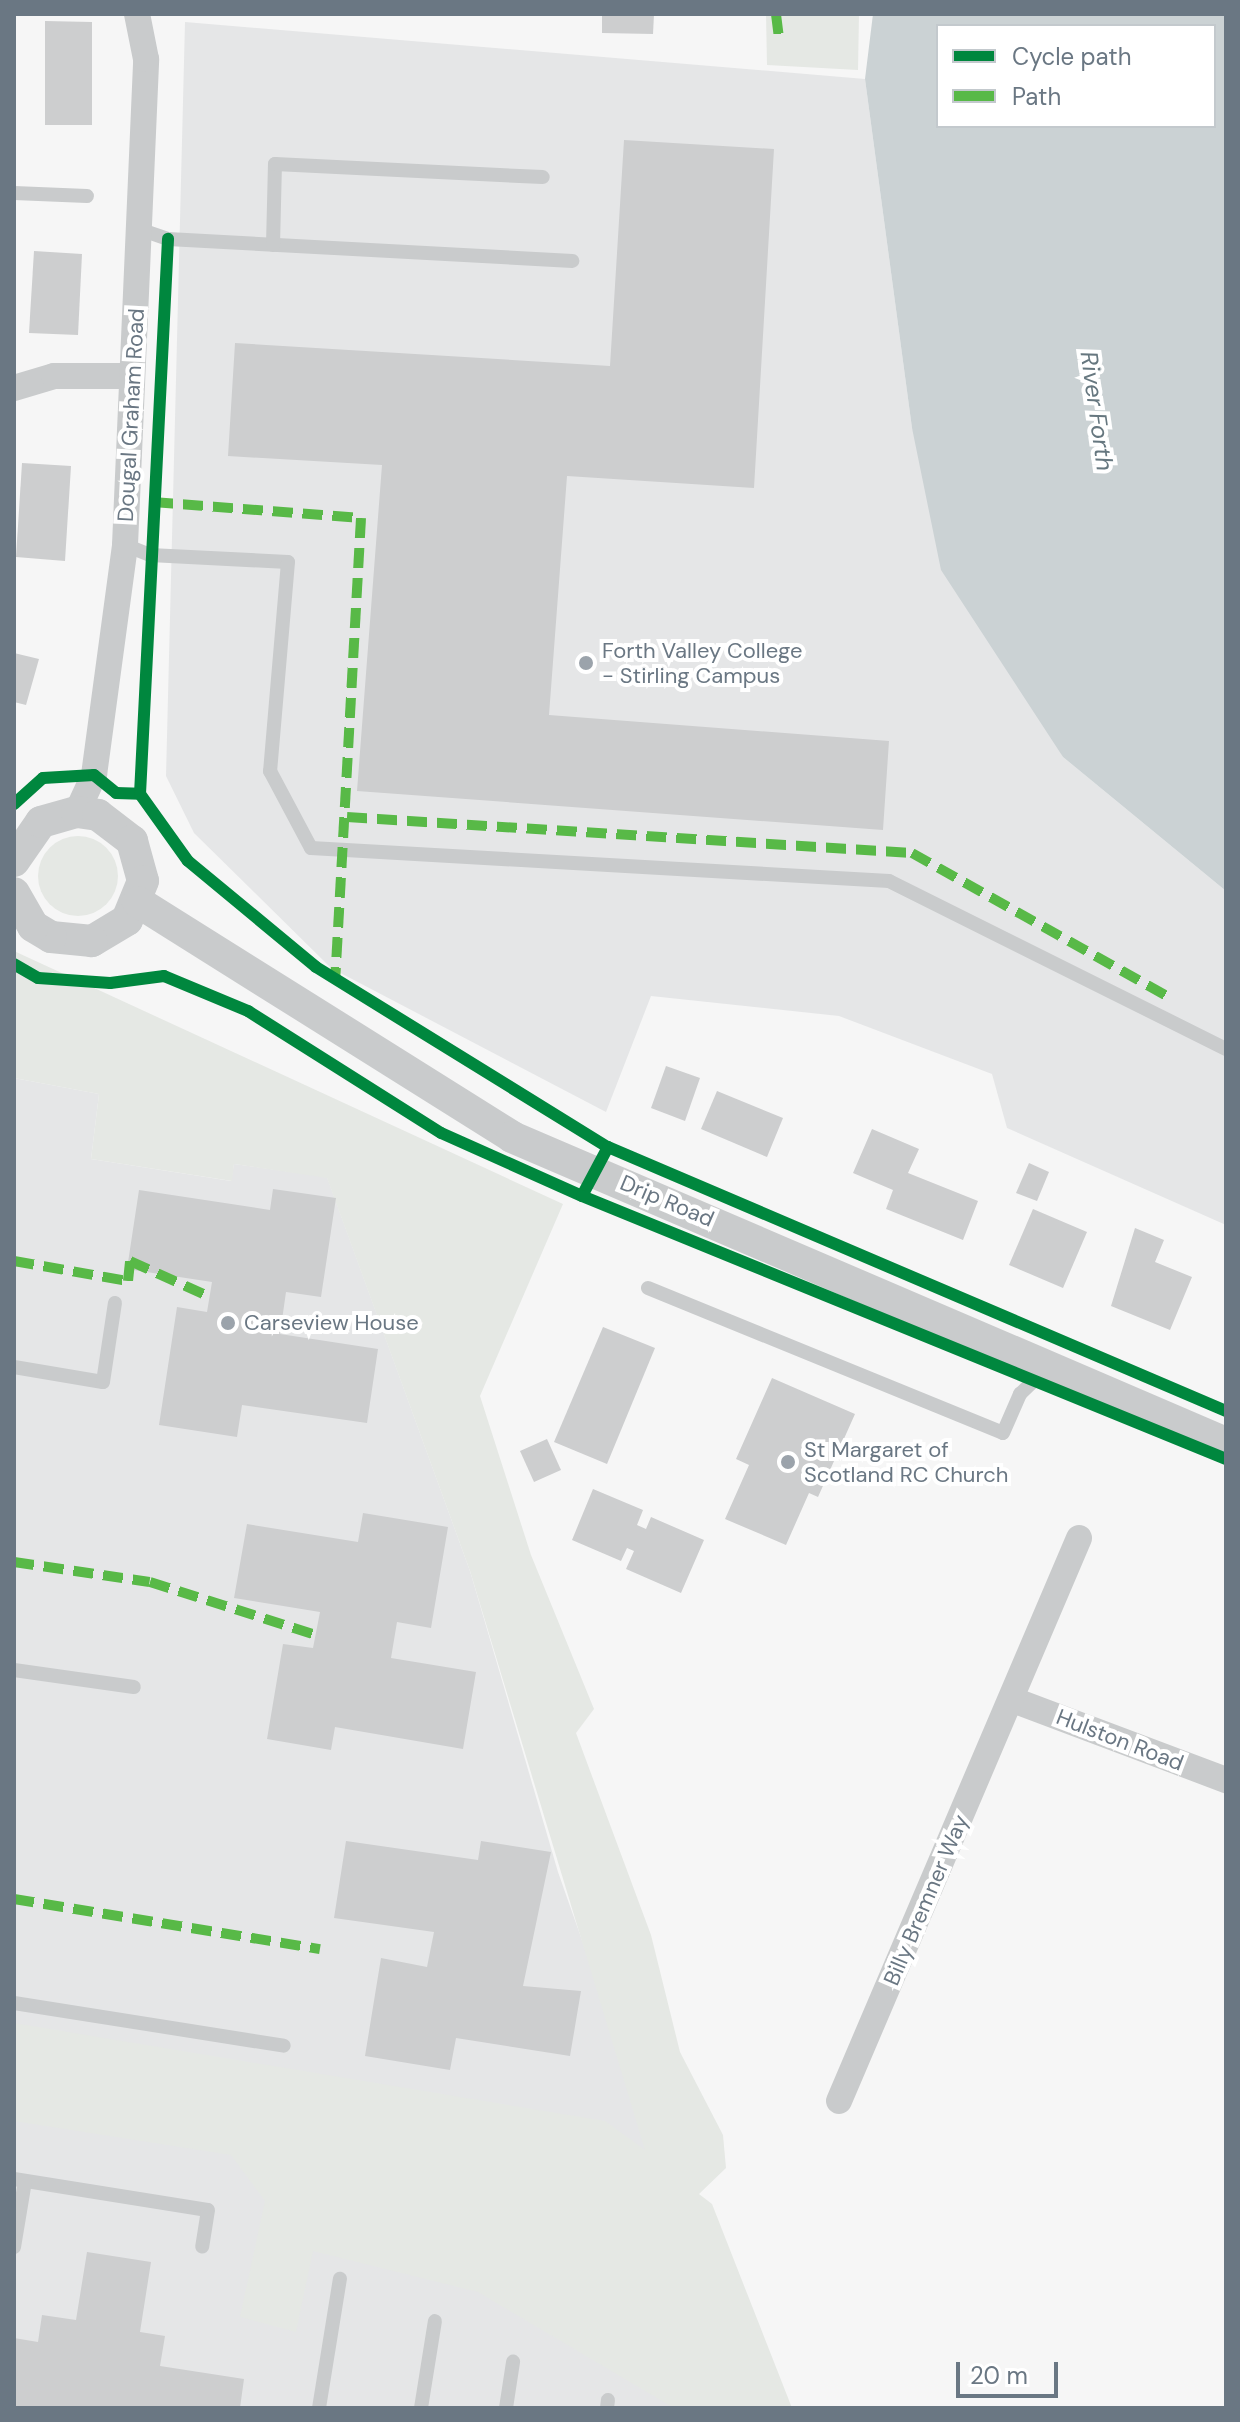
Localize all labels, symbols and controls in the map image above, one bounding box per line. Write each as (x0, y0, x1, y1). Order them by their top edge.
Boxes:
legend (936, 24, 1216, 128)
text: Cycle path (1012, 41, 1131, 72)
text: Path (1012, 81, 1061, 112)
street label: Dougal Graham Road (112, 308, 150, 522)
water label: River Forth (1074, 349, 1120, 473)
place label: Forth Valley College - Stirling Campus (602, 637, 802, 688)
marker: Forth Valley College - Stirling Campus (577, 654, 595, 672)
street label: Drip Road (616, 1169, 718, 1233)
place label: Carseview House (244, 1310, 419, 1336)
marker: Carseview House (219, 1314, 237, 1332)
place label: St Margaret of Scotland RC Church (804, 1436, 1008, 1488)
marker: St Margaret of Scotland RC Church (779, 1453, 797, 1471)
street label: Hulston Road (1053, 1704, 1187, 1776)
street label: Billy Bremner Way (878, 1811, 974, 1989)
scale bar (960, 2346, 1062, 2396)
text: 20 m (970, 2360, 1028, 2391)

